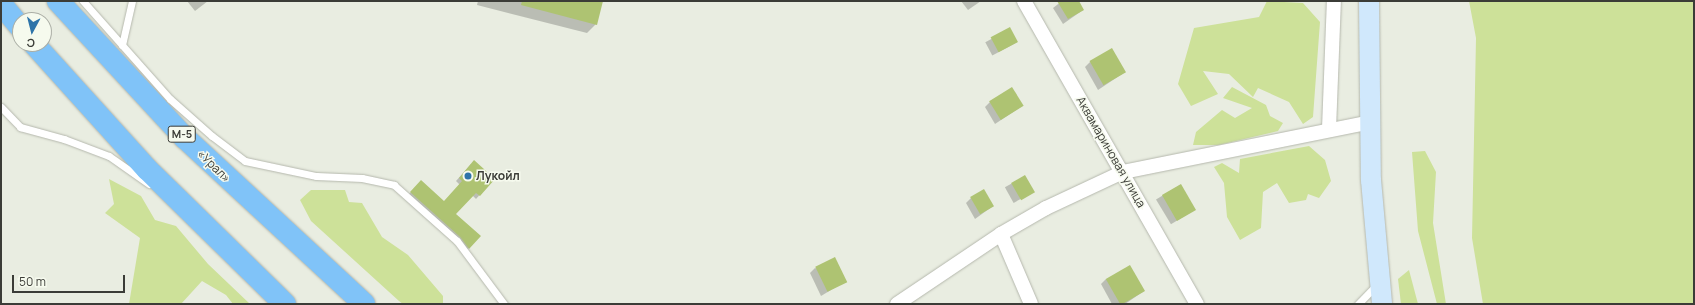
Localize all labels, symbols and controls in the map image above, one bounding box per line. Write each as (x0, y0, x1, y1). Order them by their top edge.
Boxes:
north arrow (12, 12, 52, 52)
text: С (26, 35, 36, 51)
street label: Аквамариновая улица (1073, 94, 1149, 210)
road number: М-5 (167, 125, 197, 143)
street label: «Урал» (194, 147, 234, 185)
place label: Лукойл (476, 169, 520, 183)
marker: Лукойл (463, 171, 473, 181)
scale bar (14, 267, 127, 293)
text: 50 m (19, 273, 46, 290)

